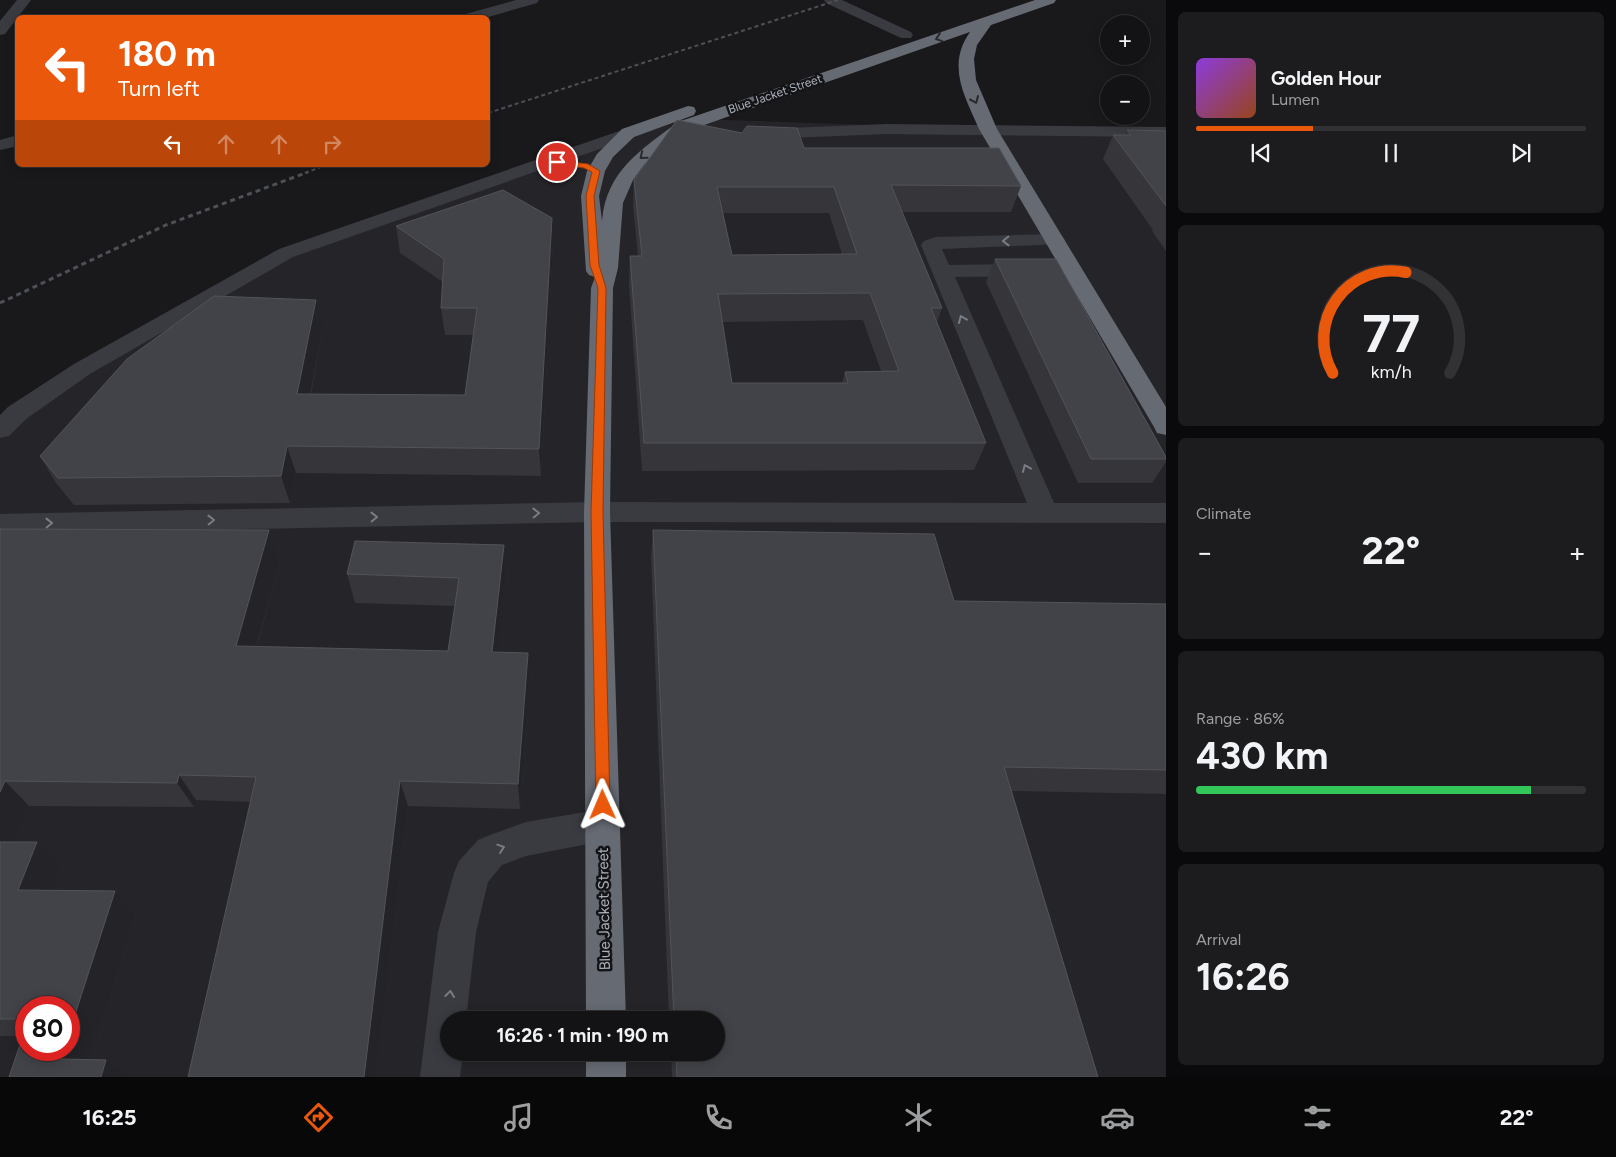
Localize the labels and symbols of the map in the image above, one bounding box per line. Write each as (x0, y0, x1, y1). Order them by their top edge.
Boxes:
one-way arrow (935, 32, 943, 42)
street label: Blue Jacket Street (726, 71, 824, 117)
one-way arrow (969, 95, 979, 104)
pin (536, 141, 578, 183)
one-way arrow (640, 150, 649, 159)
one-way arrow (1002, 236, 1010, 246)
one-way arrow (957, 315, 968, 324)
one-way arrow (1021, 464, 1032, 473)
one-way arrow (532, 508, 540, 519)
one-way arrow (370, 512, 378, 522)
one-way arrow (208, 515, 215, 525)
one-way arrow (45, 518, 53, 529)
position arrow (576, 778, 628, 830)
one-way arrow (496, 844, 505, 854)
street label: Blue Jacket Street (594, 847, 614, 971)
one-way arrow (444, 990, 455, 998)
speed limit sign: 80 (15, 996, 80, 1061)

